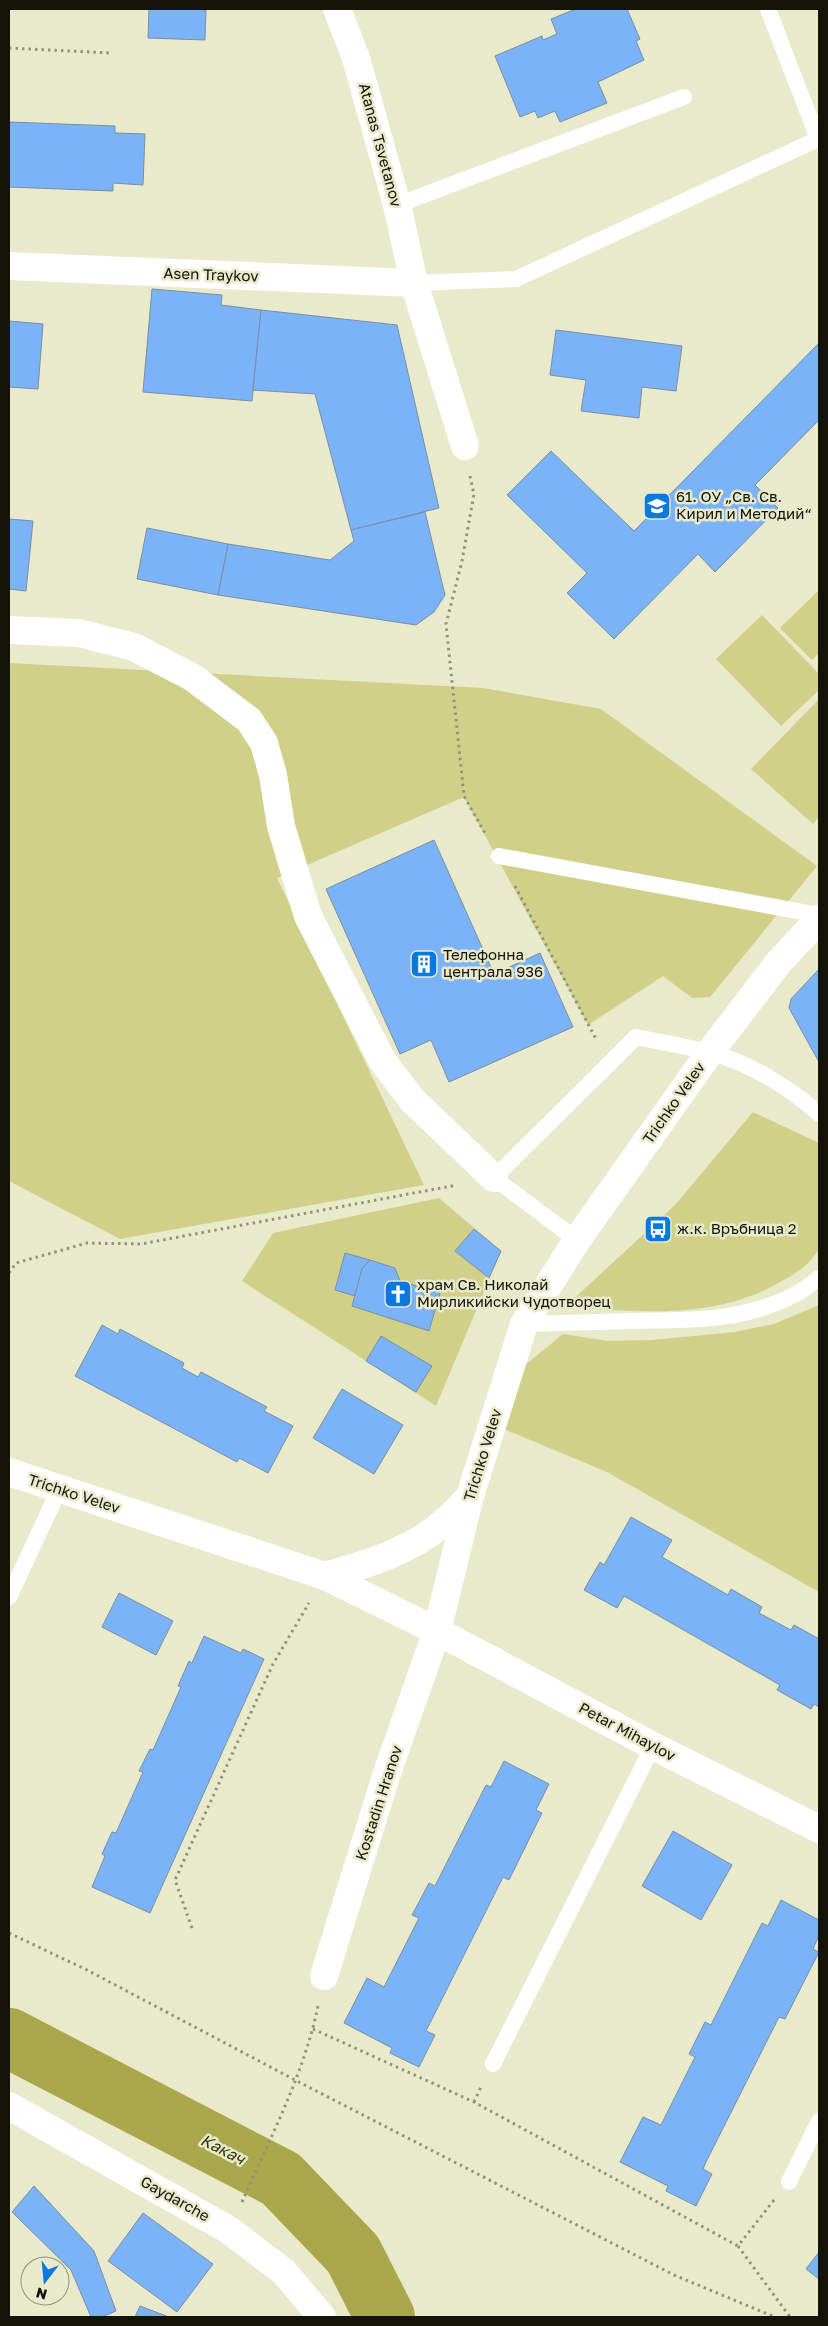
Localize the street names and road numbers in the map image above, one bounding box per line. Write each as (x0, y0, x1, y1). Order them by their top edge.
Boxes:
street label: Atanas Tsvetanov (356, 81, 406, 209)
street label: Asen Traykov (163, 263, 259, 285)
street label: Trichko Velev (638, 1058, 708, 1147)
street label: Trichko Velev (459, 1406, 505, 1503)
street label: Trichko Velev (26, 1470, 123, 1517)
street label: Petar Mihaylov (576, 1698, 679, 1764)
street label: Kostadin Hranov (351, 1742, 405, 1862)
street label: Gaydarche (138, 2172, 213, 2225)

